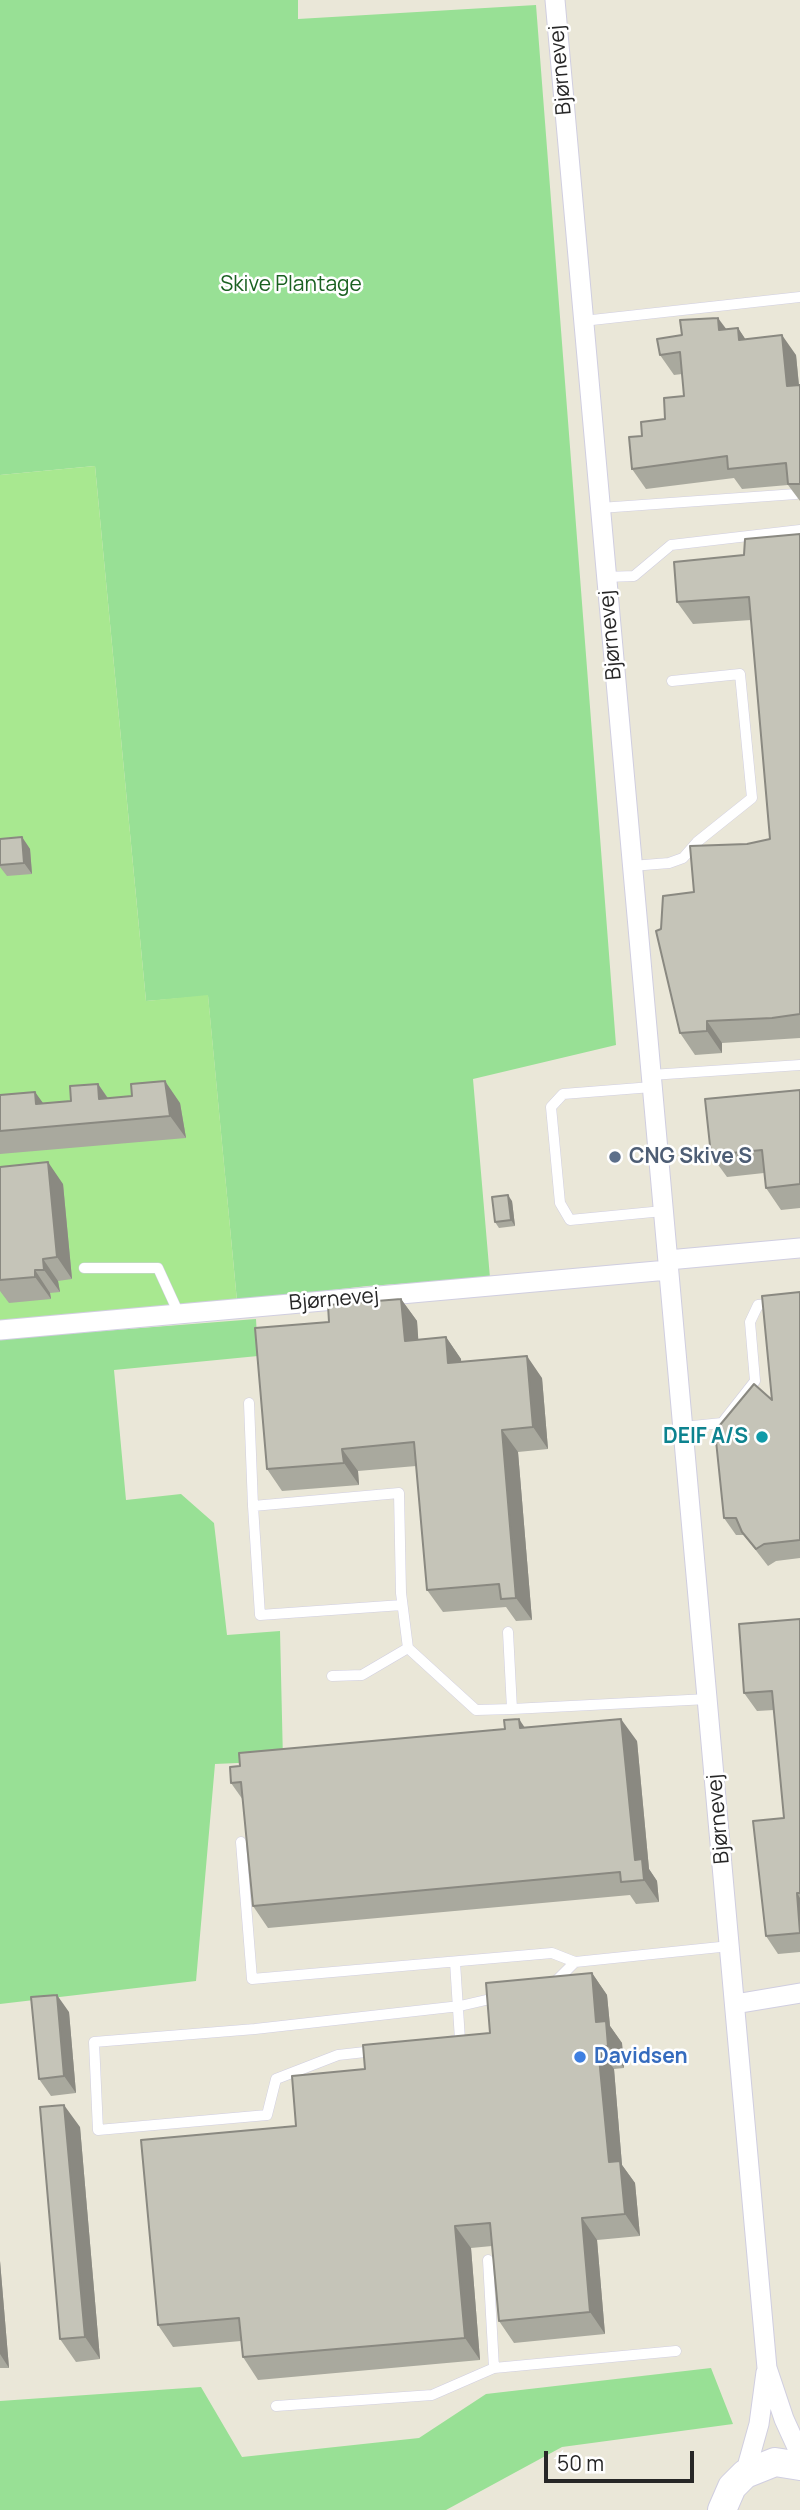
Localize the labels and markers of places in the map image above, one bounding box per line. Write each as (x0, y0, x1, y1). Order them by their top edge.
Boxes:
place label: CNG Skive S (629, 1144, 752, 1170)
marker: CNG Skive S (607, 1149, 623, 1165)
place label: DEIF A/S (663, 1424, 748, 1450)
marker: DEIF A/S (754, 1429, 770, 1445)
place label: Davidsen (594, 2044, 688, 2070)
marker: Davidsen (572, 2049, 588, 2065)

